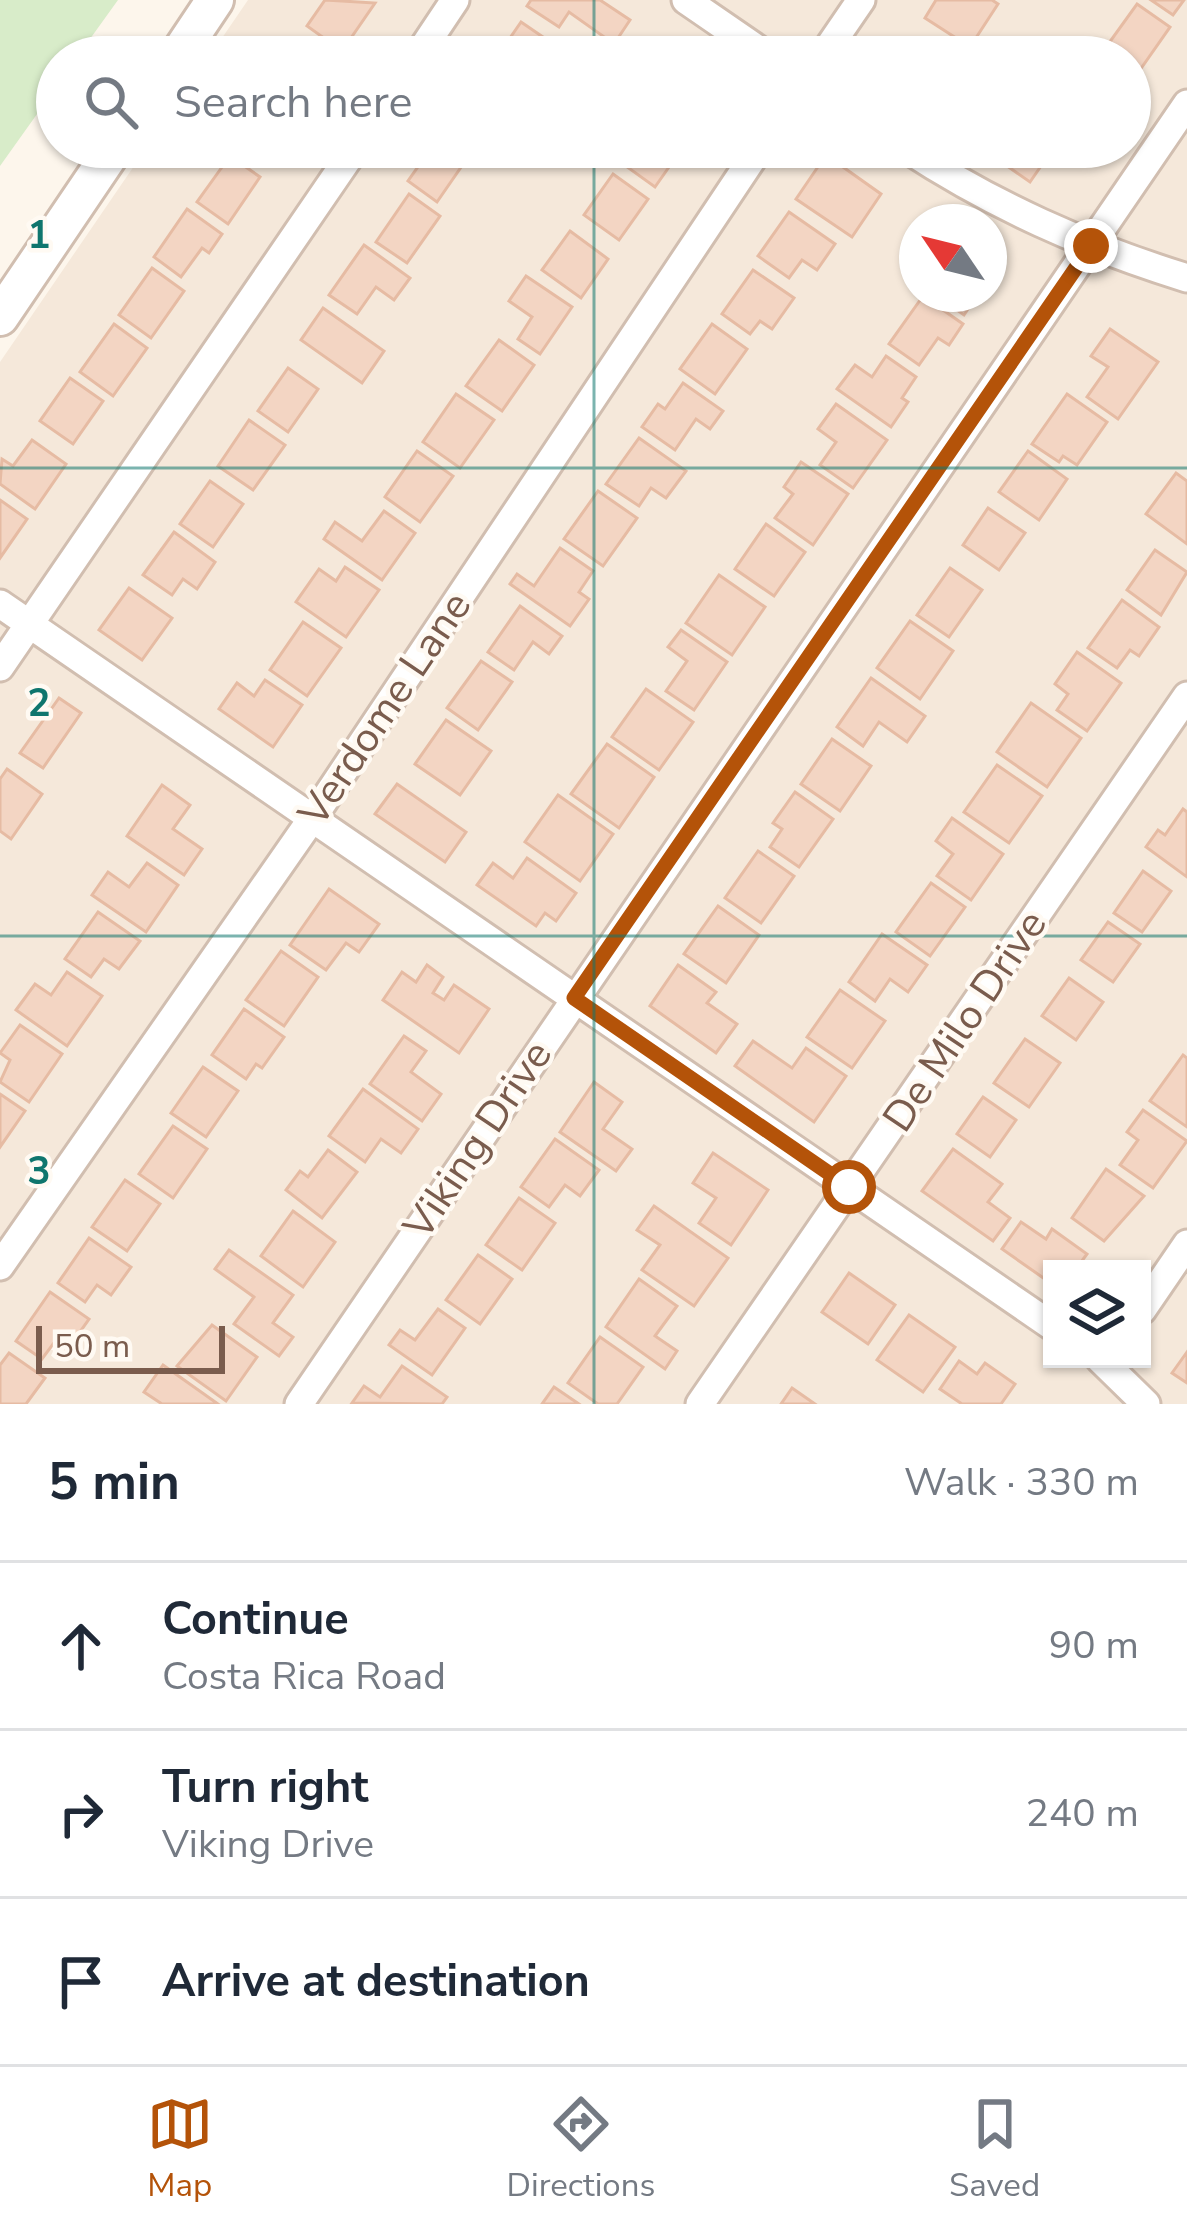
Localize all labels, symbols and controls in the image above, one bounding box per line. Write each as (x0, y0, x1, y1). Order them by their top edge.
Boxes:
search box (36, 36, 1151, 168)
icon: search (78, 69, 144, 135)
text: Search here (174, 72, 413, 133)
north arrow (899, 204, 1007, 312)
text: 1 (27, 209, 51, 262)
route end (1064, 219, 1118, 273)
street label: Verdome Lane (285, 580, 485, 838)
text: 2 (27, 677, 51, 730)
street label: De Milo Drive (870, 899, 1060, 1143)
street label: Viking Drive (390, 1029, 565, 1251)
text: 3 (27, 1145, 51, 1198)
route start (822, 1160, 876, 1214)
map controls (1043, 1260, 1151, 1368)
button: layers (1043, 1260, 1151, 1368)
scale bar (36, 1320, 225, 1373)
text: 50 m (54, 1324, 130, 1369)
text: 5 min (48, 1447, 180, 1517)
text: Walk · 330 m (904, 1456, 1139, 1509)
text: Continue (162, 1589, 349, 1650)
icon: ahead (48, 1613, 114, 1679)
text: 90 m (1049, 1619, 1139, 1672)
text: Costa Rica Road (162, 1650, 446, 1703)
text: Turn right (162, 1757, 369, 1818)
icon: right (48, 1781, 114, 1847)
text: 240 m (1025, 1787, 1139, 1840)
text: Viking Drive (162, 1818, 374, 1871)
icon: arrive (48, 1949, 114, 2015)
text: Arrive at destination (162, 1951, 590, 2012)
tab: Map (147, 2091, 213, 2208)
tab: Directions (507, 2091, 655, 2208)
tab: Saved (949, 2091, 1040, 2208)

